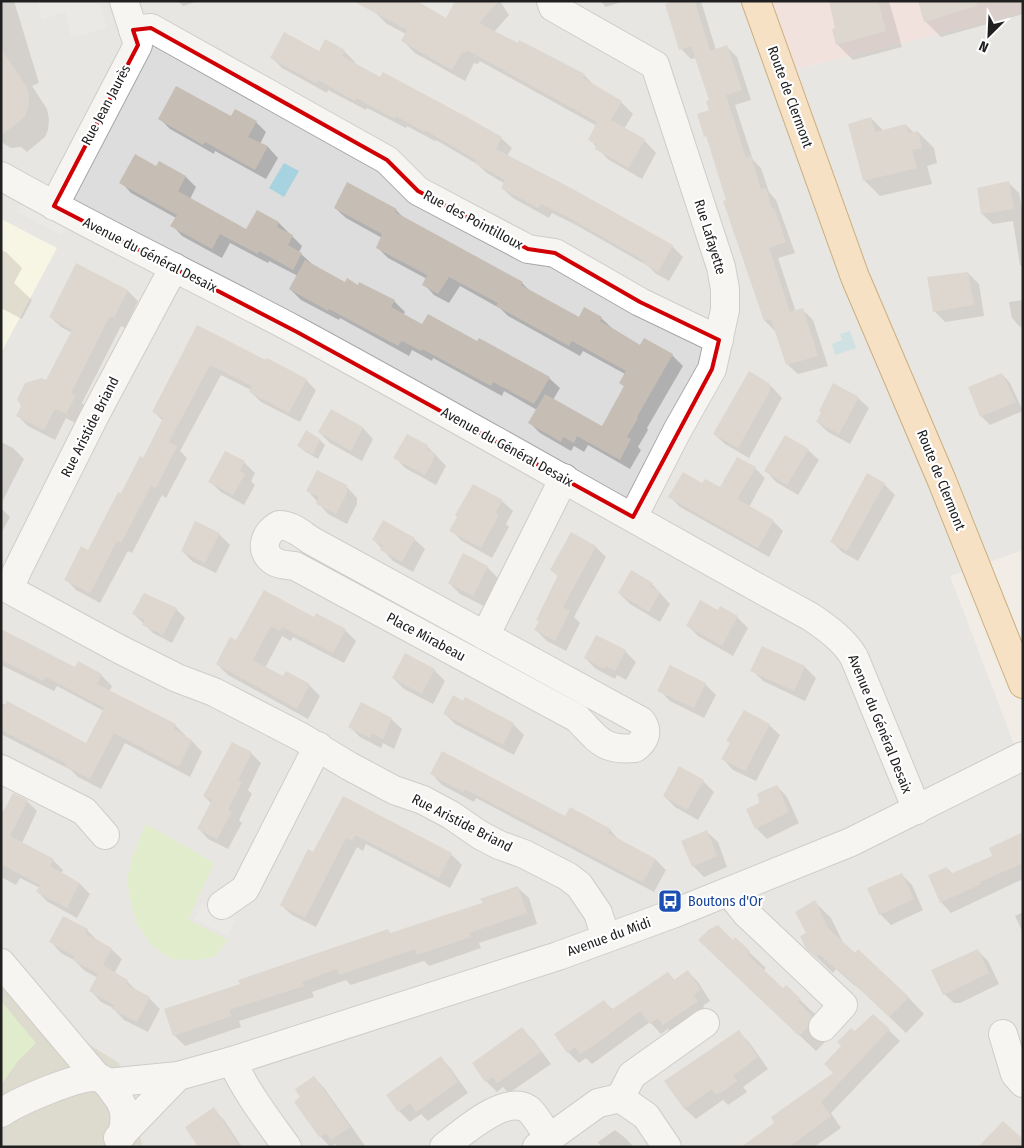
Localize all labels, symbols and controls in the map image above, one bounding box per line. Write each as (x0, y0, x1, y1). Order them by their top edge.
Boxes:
north arrow (964, 10, 1014, 60)
text: N (977, 37, 991, 56)
street label: Route de Clermont (764, 44, 816, 151)
street label: Rue Jean Jaurès (78, 62, 134, 148)
street label: Rue des Pointilloux (420, 187, 526, 254)
street label: Rue Lafayette (691, 197, 730, 277)
street label: Avenue du Général Desaix (80, 214, 221, 297)
street label: Rue Aristide Briand (57, 374, 123, 480)
street label: Avenue du Général Desaix (438, 404, 577, 491)
street label: Route de Clermont (913, 427, 969, 533)
street label: Place Mirabeau (384, 609, 468, 665)
street label: Avenue du Général Desaix (844, 652, 916, 797)
street label: Rue Aristide Briand (409, 790, 515, 856)
bus stop icon: Boutons d'Or (657, 888, 683, 914)
place label: Boutons d'Or (688, 893, 763, 910)
street label: Avenue du Midi (565, 914, 653, 960)

